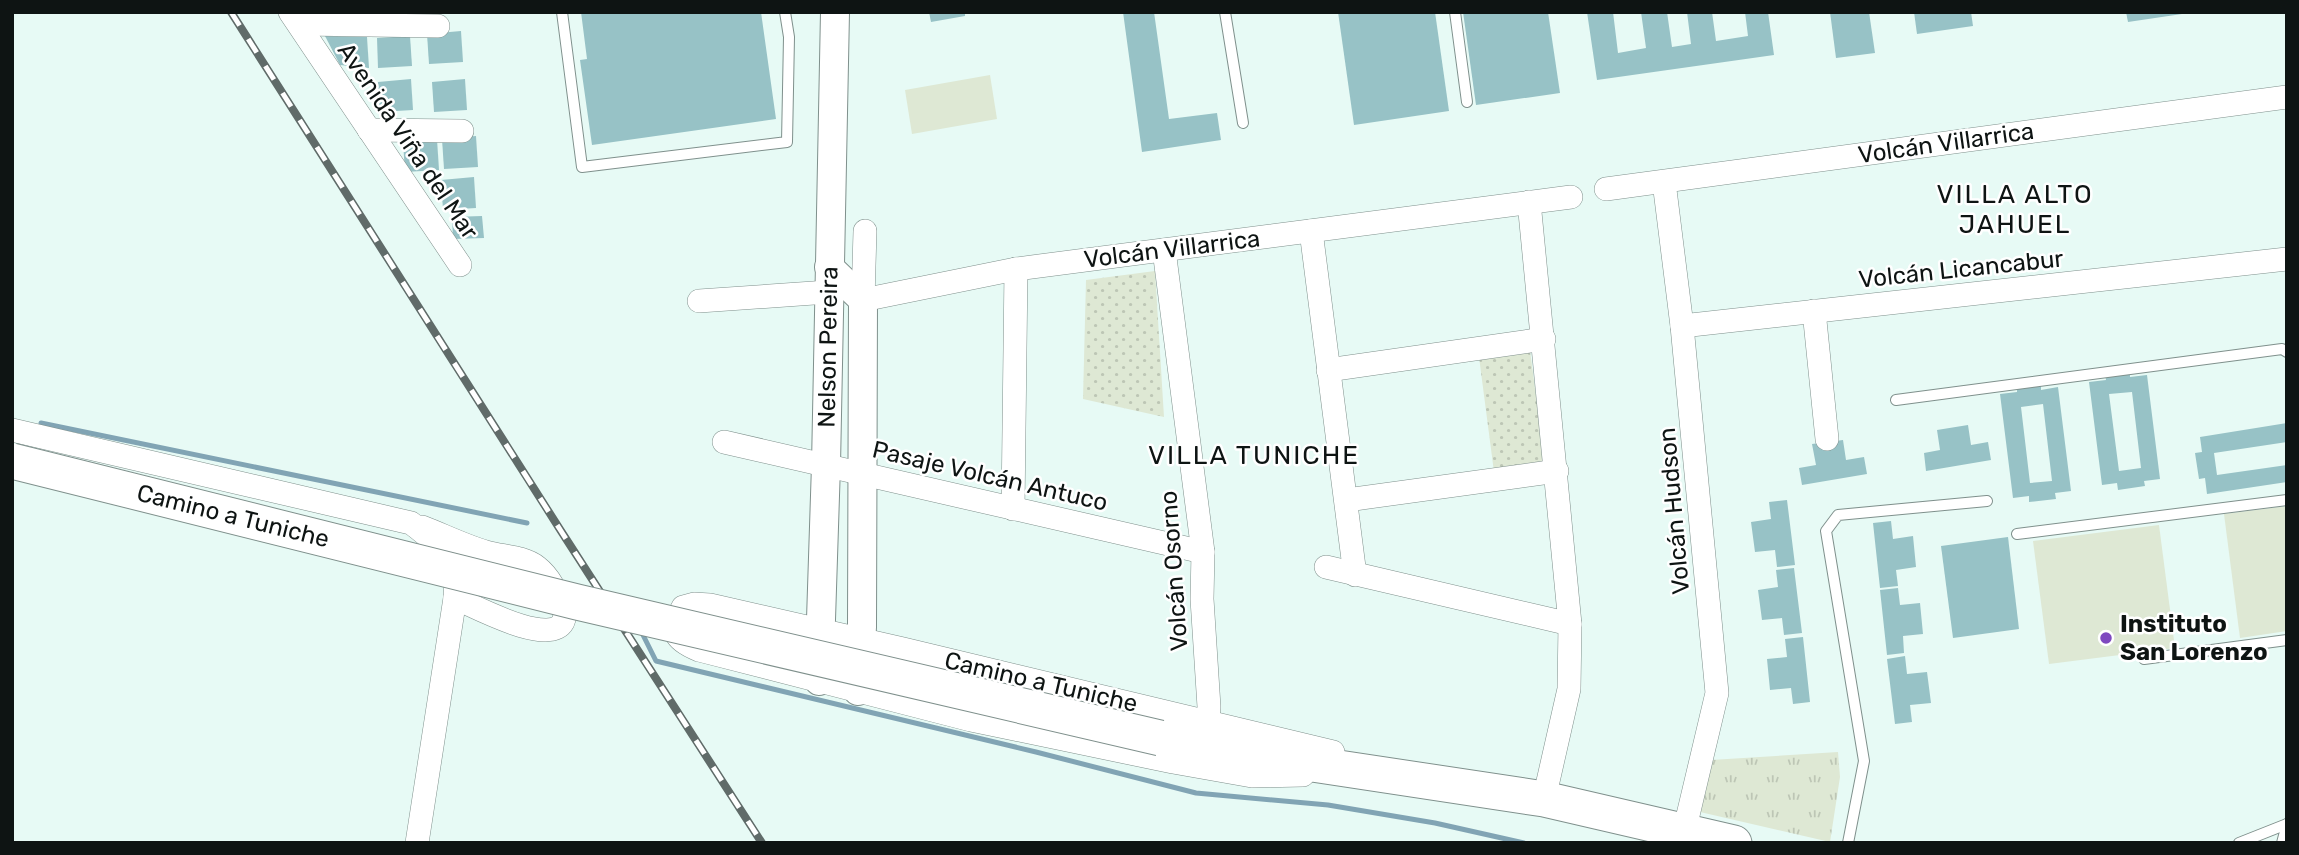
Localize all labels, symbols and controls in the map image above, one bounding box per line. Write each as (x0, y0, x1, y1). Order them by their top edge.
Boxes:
street label: Avenida Viña del Mar (332, 38, 484, 244)
street label: Volcán Villarrica (1856, 117, 2036, 169)
district label: VILLA ALTO JAHUEL (1936, 179, 2094, 240)
street label: Volcán Villarrica (1082, 224, 1262, 274)
street label: Volcán Licancabur (1857, 244, 2065, 294)
street label: Nelson Pereira (813, 266, 843, 428)
street label: Volcán Hudson (1653, 426, 1695, 596)
street label: Pasaje Volcán Antuco (870, 435, 1110, 517)
district label: VILLA TUNICHE (1148, 440, 1360, 471)
street label: Camino a Tuniche (134, 479, 332, 553)
street label: Volcán Osorno (1154, 490, 1194, 652)
place label: Instituto San Lorenzo (2120, 610, 2268, 666)
marker: Instituto San Lorenzo (2098, 630, 2114, 646)
street label: Camino a Tuniche (942, 646, 1140, 718)

